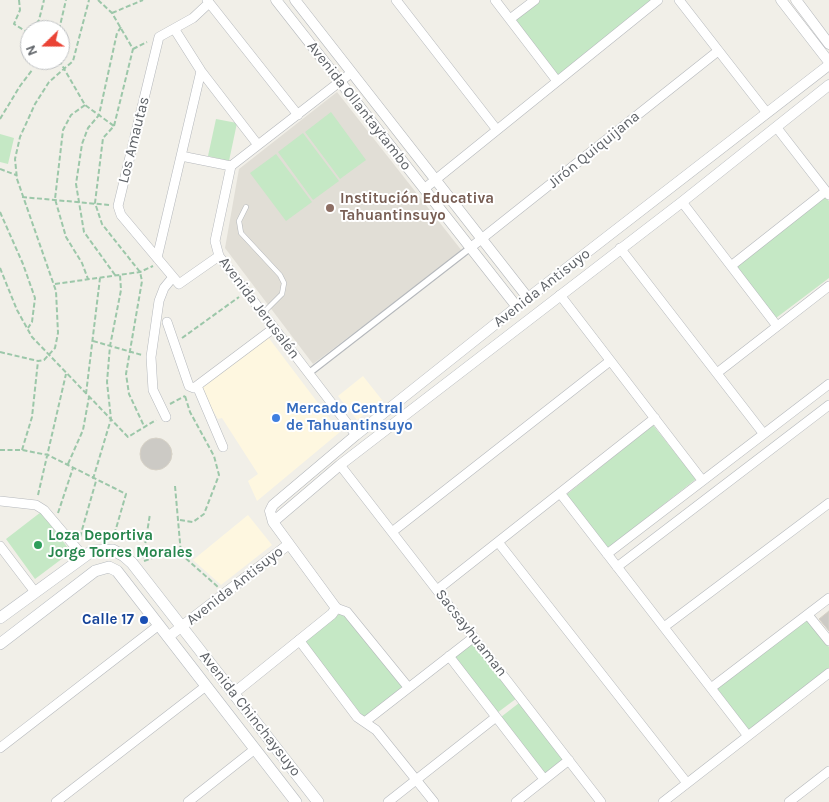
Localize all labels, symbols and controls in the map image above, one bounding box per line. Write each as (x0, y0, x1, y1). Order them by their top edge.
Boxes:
north arrow (20, 20, 70, 70)
street label: Avenida Ollantaytambo (303, 38, 415, 174)
text: N (22, 43, 41, 58)
street label: Los Amautas (115, 95, 153, 185)
street label: Jirón Quiquijana (545, 108, 643, 192)
place label: Institución Educativa Tahuantinsuyo (340, 190, 494, 225)
marker: Institución Educativa Tahuantinsuyo (324, 202, 336, 214)
street label: Avenida Antisuyo (490, 245, 594, 331)
street label: Avenida Jerusalén (215, 253, 303, 363)
place label: Mercado Central de Tahuantinsuyo (286, 400, 413, 435)
marker: Mercado Central de Tahuantinsuyo (270, 412, 282, 424)
place label: Loza Deportiva Jorge Torres Morales (48, 527, 193, 562)
marker: Loza Deportiva Jorge Torres Morales (32, 539, 44, 551)
street label: Avenida Antisuyo (183, 543, 287, 629)
street label: Sacsayhuaman (431, 586, 511, 680)
place label: Calle 17 (82, 611, 134, 629)
marker: Calle 17 (138, 614, 150, 626)
street label: Avenida Chinchaysuyo (196, 648, 304, 780)

